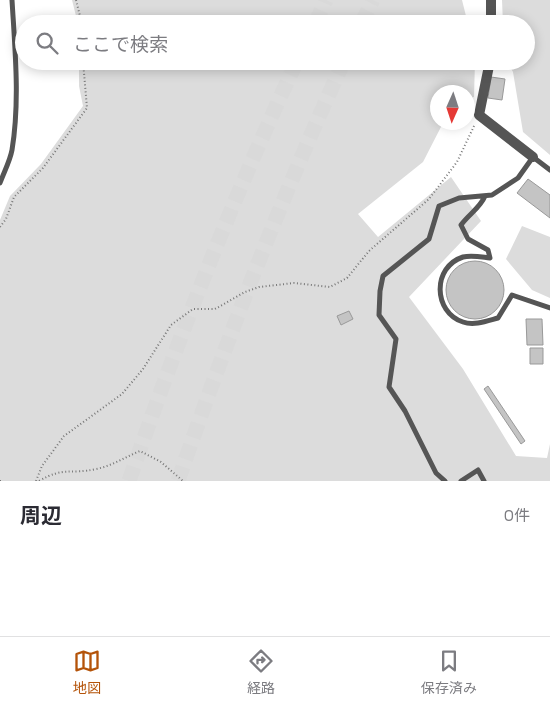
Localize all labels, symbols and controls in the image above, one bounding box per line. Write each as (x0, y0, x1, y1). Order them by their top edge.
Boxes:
search box (15, 15, 535, 70)
icon: search (33, 29, 61, 57)
text: ここで検索 (73, 32, 168, 57)
north arrow (430, 85, 475, 130)
text: 周辺 (20, 502, 62, 529)
text: 0件 (504, 505, 530, 526)
tab: 地図 (73, 647, 101, 697)
tab: 経路 (247, 647, 275, 697)
tab: 保存済み (421, 647, 477, 697)

